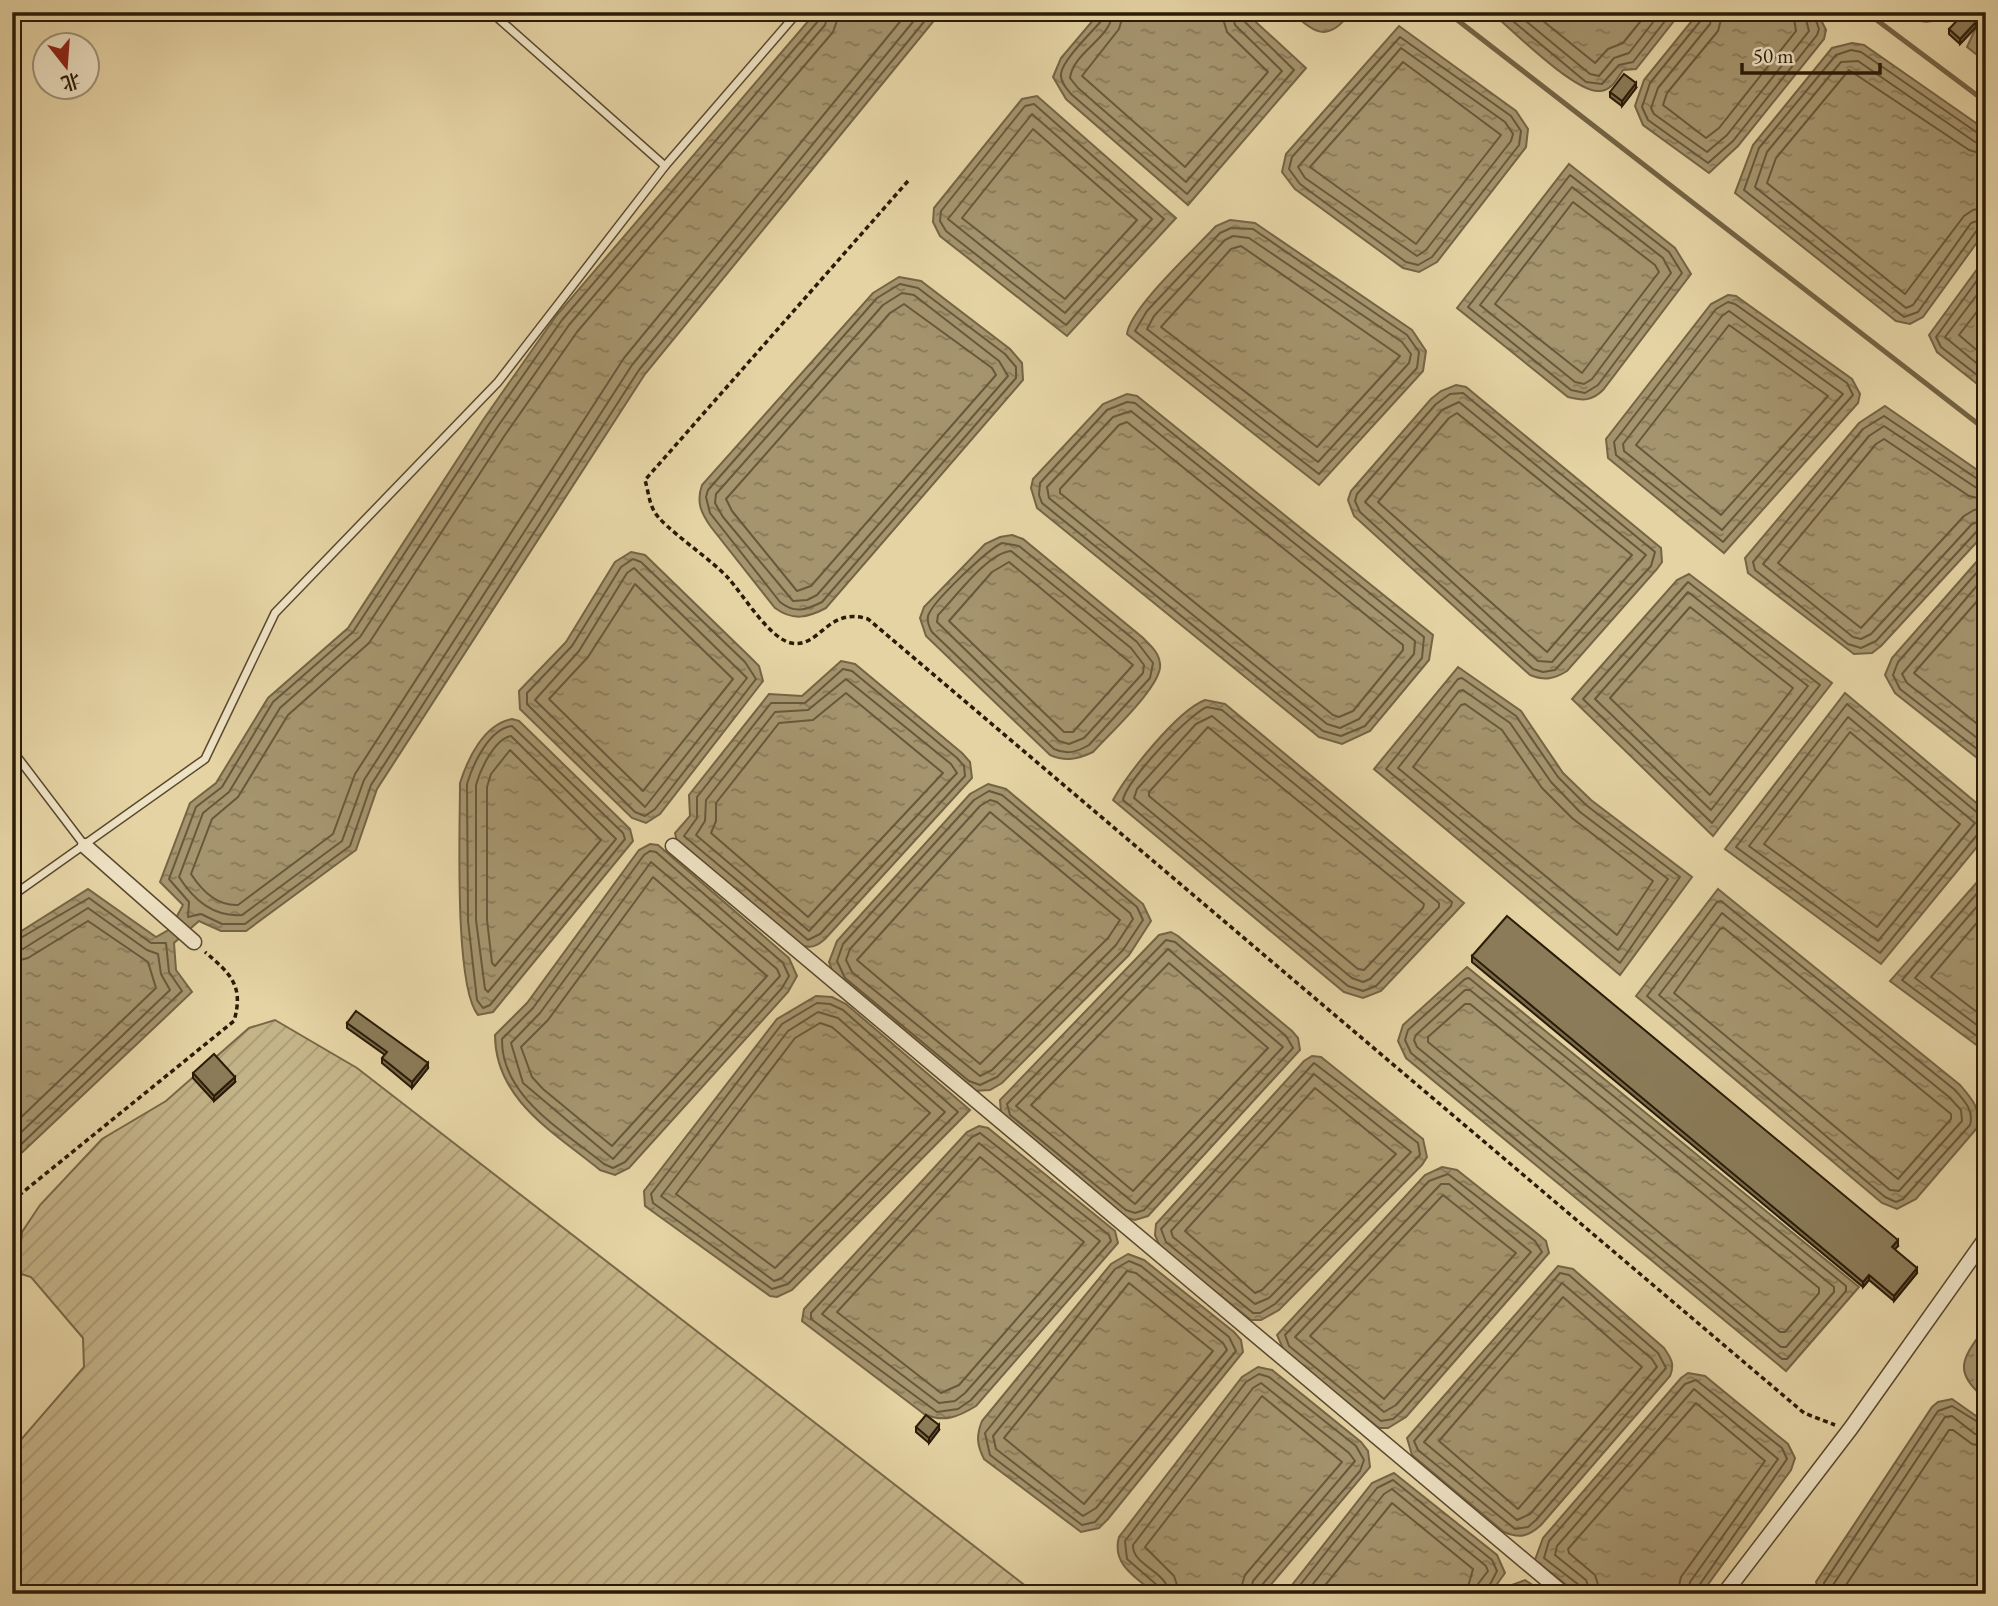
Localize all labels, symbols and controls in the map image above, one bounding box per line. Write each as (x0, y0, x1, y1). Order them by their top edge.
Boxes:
north arrow (32, 32, 102, 102)
scale bar (1742, 32, 1881, 76)
text: 50 m (1753, 42, 1794, 69)
text: 北 (58, 67, 84, 97)

